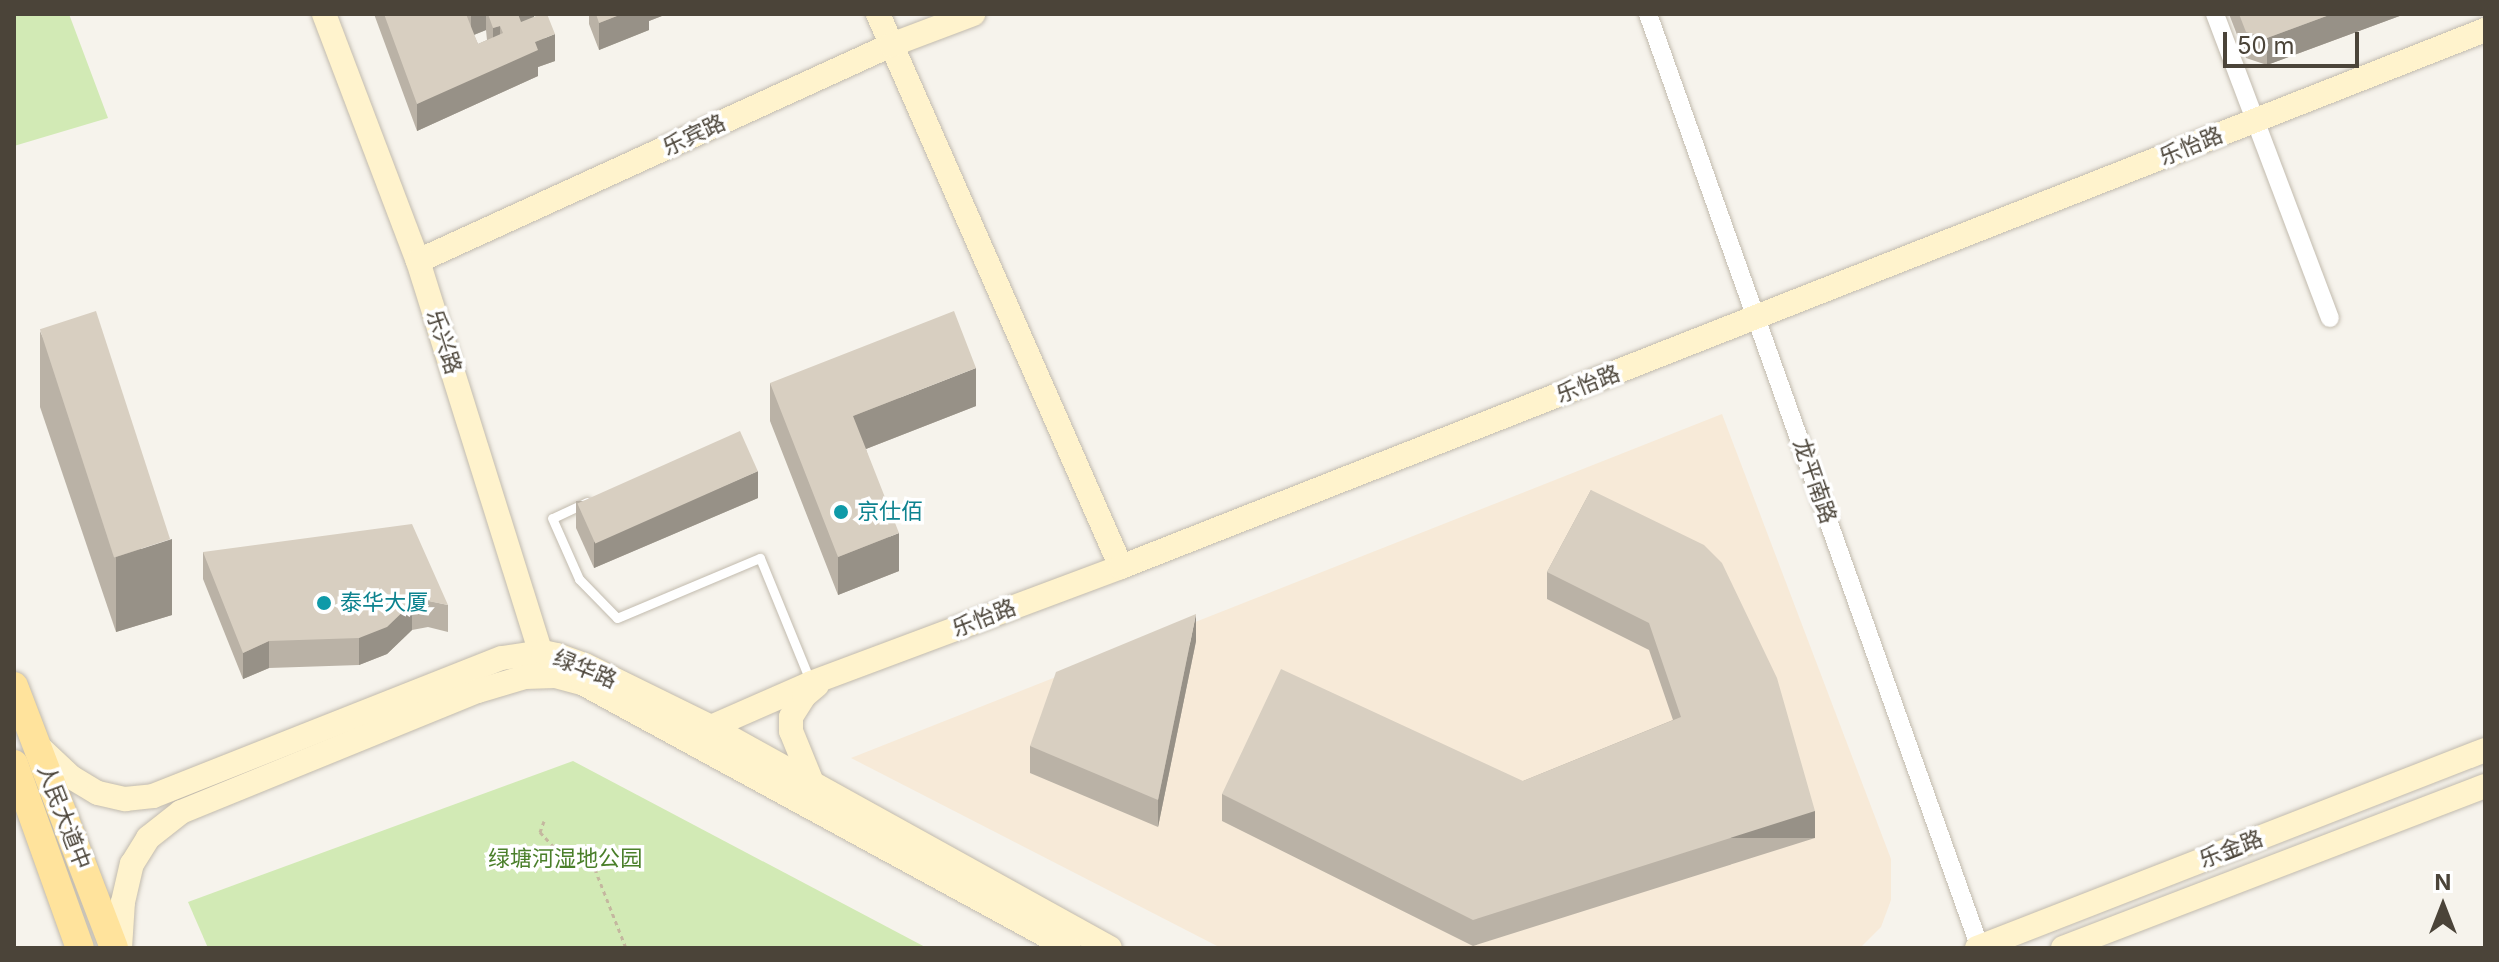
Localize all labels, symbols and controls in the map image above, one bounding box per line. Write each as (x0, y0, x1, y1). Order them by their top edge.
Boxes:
scale bar (2227, 16, 2363, 66)
text: 50 m (2237, 31, 2295, 60)
street label: 乐宾路 (659, 109, 729, 161)
street label: 乐怡路 (2155, 121, 2227, 171)
street label: 乐兴路 (421, 307, 467, 377)
street label: 乐怡路 (1552, 360, 1624, 408)
street label: 龙平南路 (1788, 435, 1842, 527)
place label: 京仕佰 (857, 499, 923, 525)
marker: 京仕佰 (832, 503, 850, 521)
place label: 泰华大厦 (340, 590, 428, 616)
marker: 泰华大厦 (315, 594, 333, 612)
street label: 乐怡路 (948, 594, 1020, 642)
street label: 绿华路 (549, 644, 621, 694)
street label: 人民大道中 (32, 761, 96, 873)
street label: 乐金路 (2195, 825, 2267, 873)
park label: 绿塘河湿地公园 (488, 846, 642, 872)
north arrow (2403, 866, 2483, 946)
text: N (2435, 869, 2451, 895)

